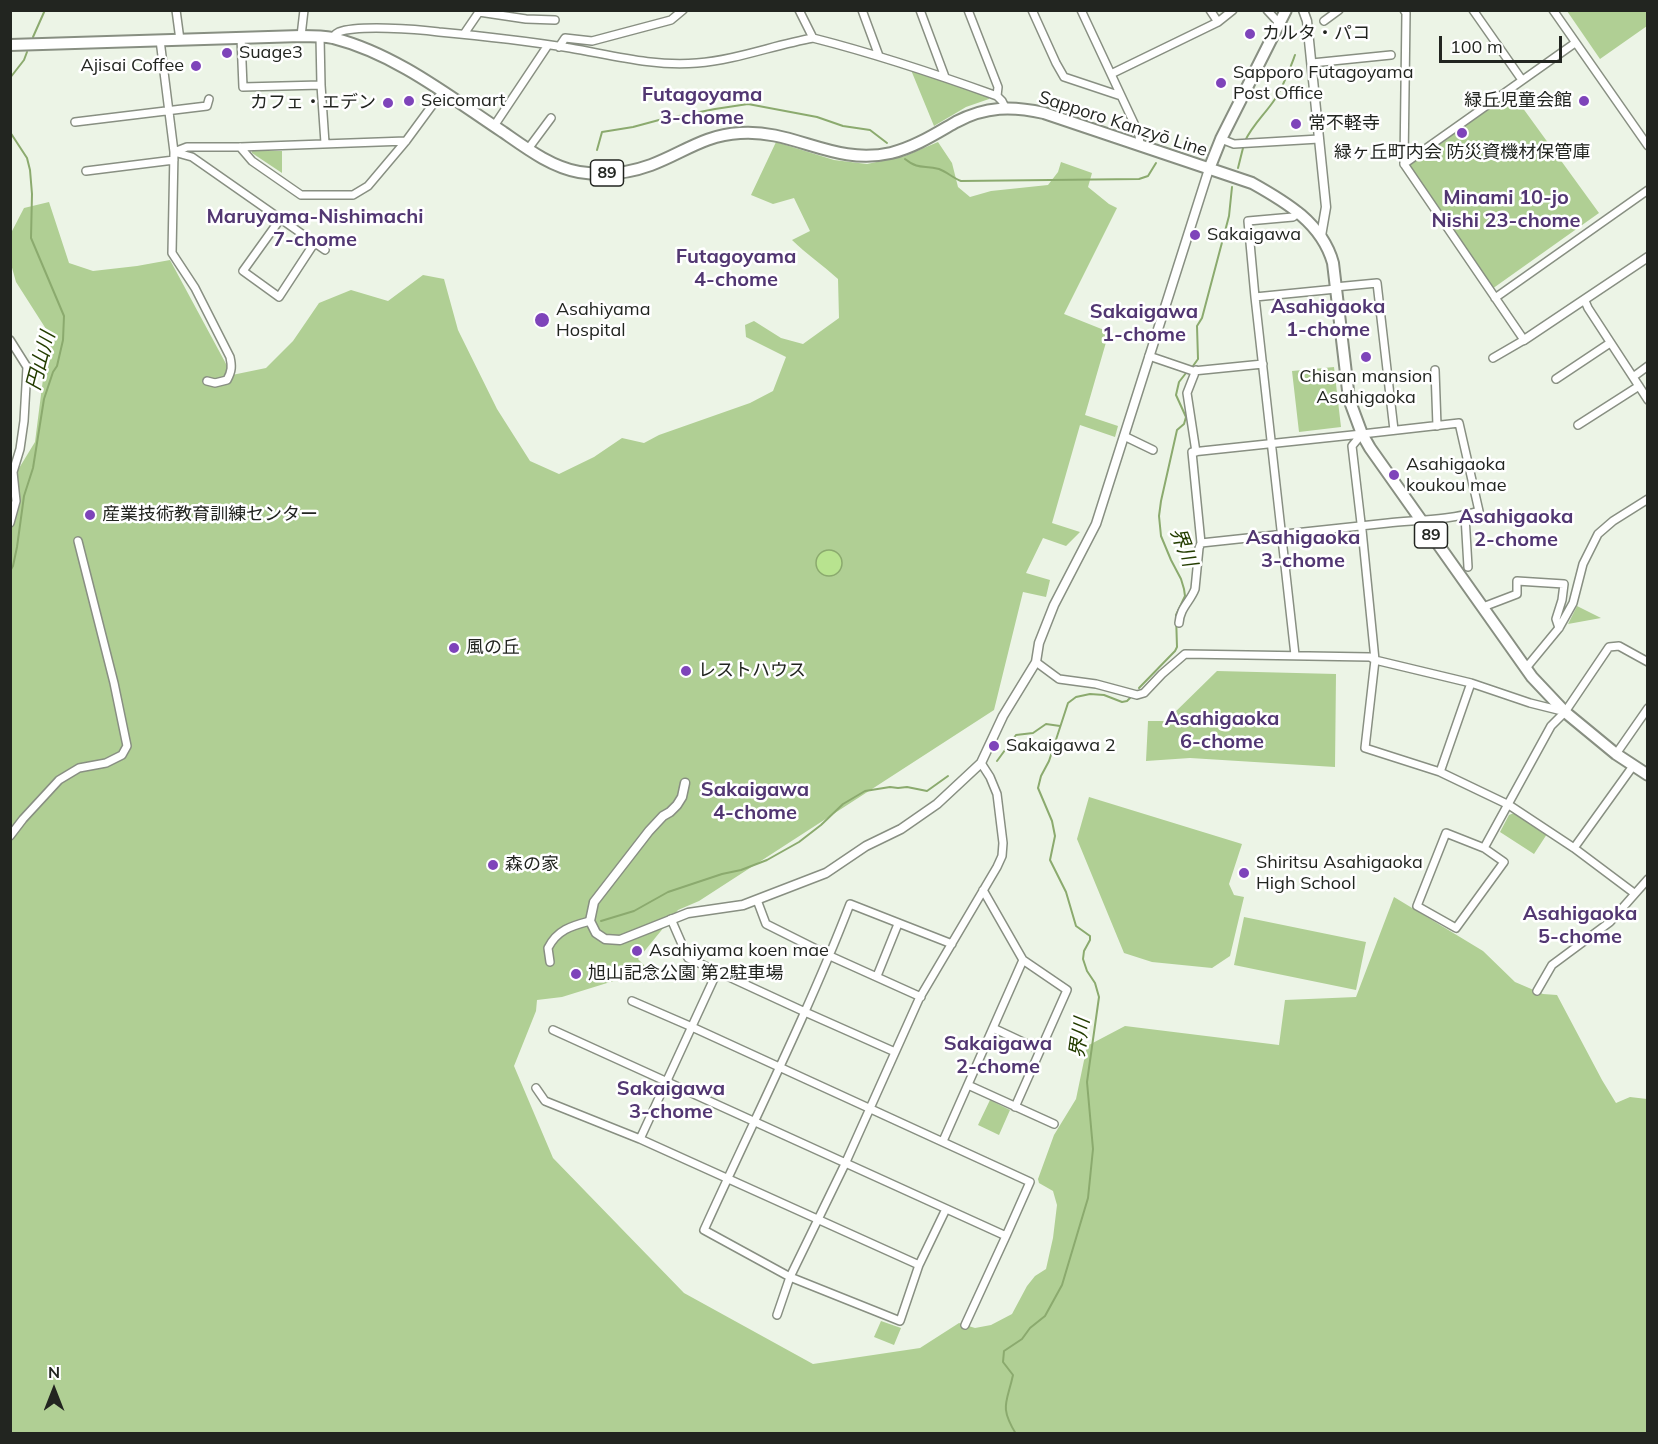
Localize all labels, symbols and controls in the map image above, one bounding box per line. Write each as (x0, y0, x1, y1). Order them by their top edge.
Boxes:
place label: カルタ・パコ (1262, 23, 1370, 45)
scale bar (1442, 24, 1565, 62)
marker: カルタ・パコ (1243, 27, 1257, 41)
text: 100 m (1450, 35, 1503, 58)
place label: Suage3 (239, 42, 303, 64)
marker: Suage3 (220, 46, 234, 60)
place label: Ajisai Coffee (80, 55, 184, 77)
marker: Ajisai Coffee (189, 59, 203, 73)
place label: Sapporo Futagoyama Post Office (1233, 62, 1413, 104)
marker: Sapporo Futagoyama Post Office (1214, 76, 1228, 90)
district label: Futagoyama 3-chome (642, 83, 762, 130)
street label: Sapporo Kanzyō Line (1036, 87, 1210, 161)
place label: Seicomart (421, 90, 505, 112)
place label: 緑丘児童会館 (1464, 90, 1572, 112)
place label: カフェ・エデン (250, 92, 376, 114)
marker: Seicomart (402, 94, 416, 108)
marker: 緑丘児童会館 (1577, 94, 1591, 108)
marker: カフェ・エデン (381, 96, 395, 110)
place label: 常不軽寺 (1308, 113, 1380, 135)
marker: 常不軽寺 (1289, 117, 1303, 131)
marker: 緑ヶ丘町内会 防災資機材保管庫 (1455, 126, 1469, 140)
place label: 緑ヶ丘町内会 防災資機材保管庫 (1334, 142, 1590, 164)
road number: 89 (590, 160, 624, 186)
district label: Minami 10-jo Nishi 23-chome (1431, 186, 1581, 233)
district label: Maruyama-Nishimachi 7-chome (206, 205, 424, 252)
place label: Sakaigawa (1207, 224, 1301, 246)
marker: Sakaigawa (1188, 228, 1202, 242)
district label: Futagoyama 4-chome (676, 245, 796, 292)
district label: Asahigaoka 1-chome (1271, 295, 1385, 342)
place label: Asahiyama Hospital (556, 299, 650, 342)
district label: Sakaigawa 1-chome (1090, 300, 1198, 347)
marker: Asahiyama Hospital (533, 311, 551, 329)
water label: 円山川 (22, 329, 60, 393)
marker: Chisan mansion Asahigaoka (1359, 350, 1373, 364)
place label: Chisan mansion Asahigaoka (1299, 366, 1433, 409)
place label: Asahigaoka koukou mae (1406, 454, 1507, 496)
marker: Asahigaoka koukou mae (1387, 468, 1401, 482)
place label: 産業技術教育訓練センター (102, 504, 318, 526)
district label: Asahigaoka 2-chome (1459, 505, 1573, 552)
marker: 産業技術教育訓練センター (83, 508, 97, 522)
road number: 89 (1414, 522, 1448, 548)
water label: 界川 (1165, 524, 1201, 570)
district label: Asahigaoka 3-chome (1246, 526, 1360, 573)
place label: 風の丘 (466, 637, 520, 659)
marker: 風の丘 (447, 641, 461, 655)
place label: レストハウス (698, 660, 806, 682)
marker: レストハウス (679, 664, 693, 678)
district label: Asahigaoka 6-chome (1165, 707, 1279, 754)
place label: Sakaigawa 2 (1006, 735, 1116, 757)
marker: Sakaigawa 2 (987, 739, 1001, 753)
district label: Sakaigawa 4-chome (701, 778, 809, 825)
place label: Shiritsu Asahigaoka High School (1256, 852, 1423, 894)
place label: 森の家 (505, 854, 559, 876)
marker: 森の家 (486, 858, 500, 872)
marker: Shiritsu Asahigaoka High School (1237, 866, 1251, 880)
district label: Asahigaoka 5-chome (1523, 902, 1637, 949)
place label: Asahiyama koen mae (649, 940, 829, 962)
marker: Asahiyama koen mae (630, 944, 644, 958)
place label: 旭山記念公園 第2駐車場 (588, 963, 783, 985)
marker: 旭山記念公園 第2駐車場 (569, 967, 583, 981)
water label: 界川 (1065, 1017, 1095, 1059)
district label: Sakaigawa 2-chome (944, 1032, 1052, 1079)
district label: Sakaigawa 3-chome (617, 1077, 725, 1124)
north arrow (24, 1360, 84, 1420)
text: N (48, 1362, 60, 1382)

